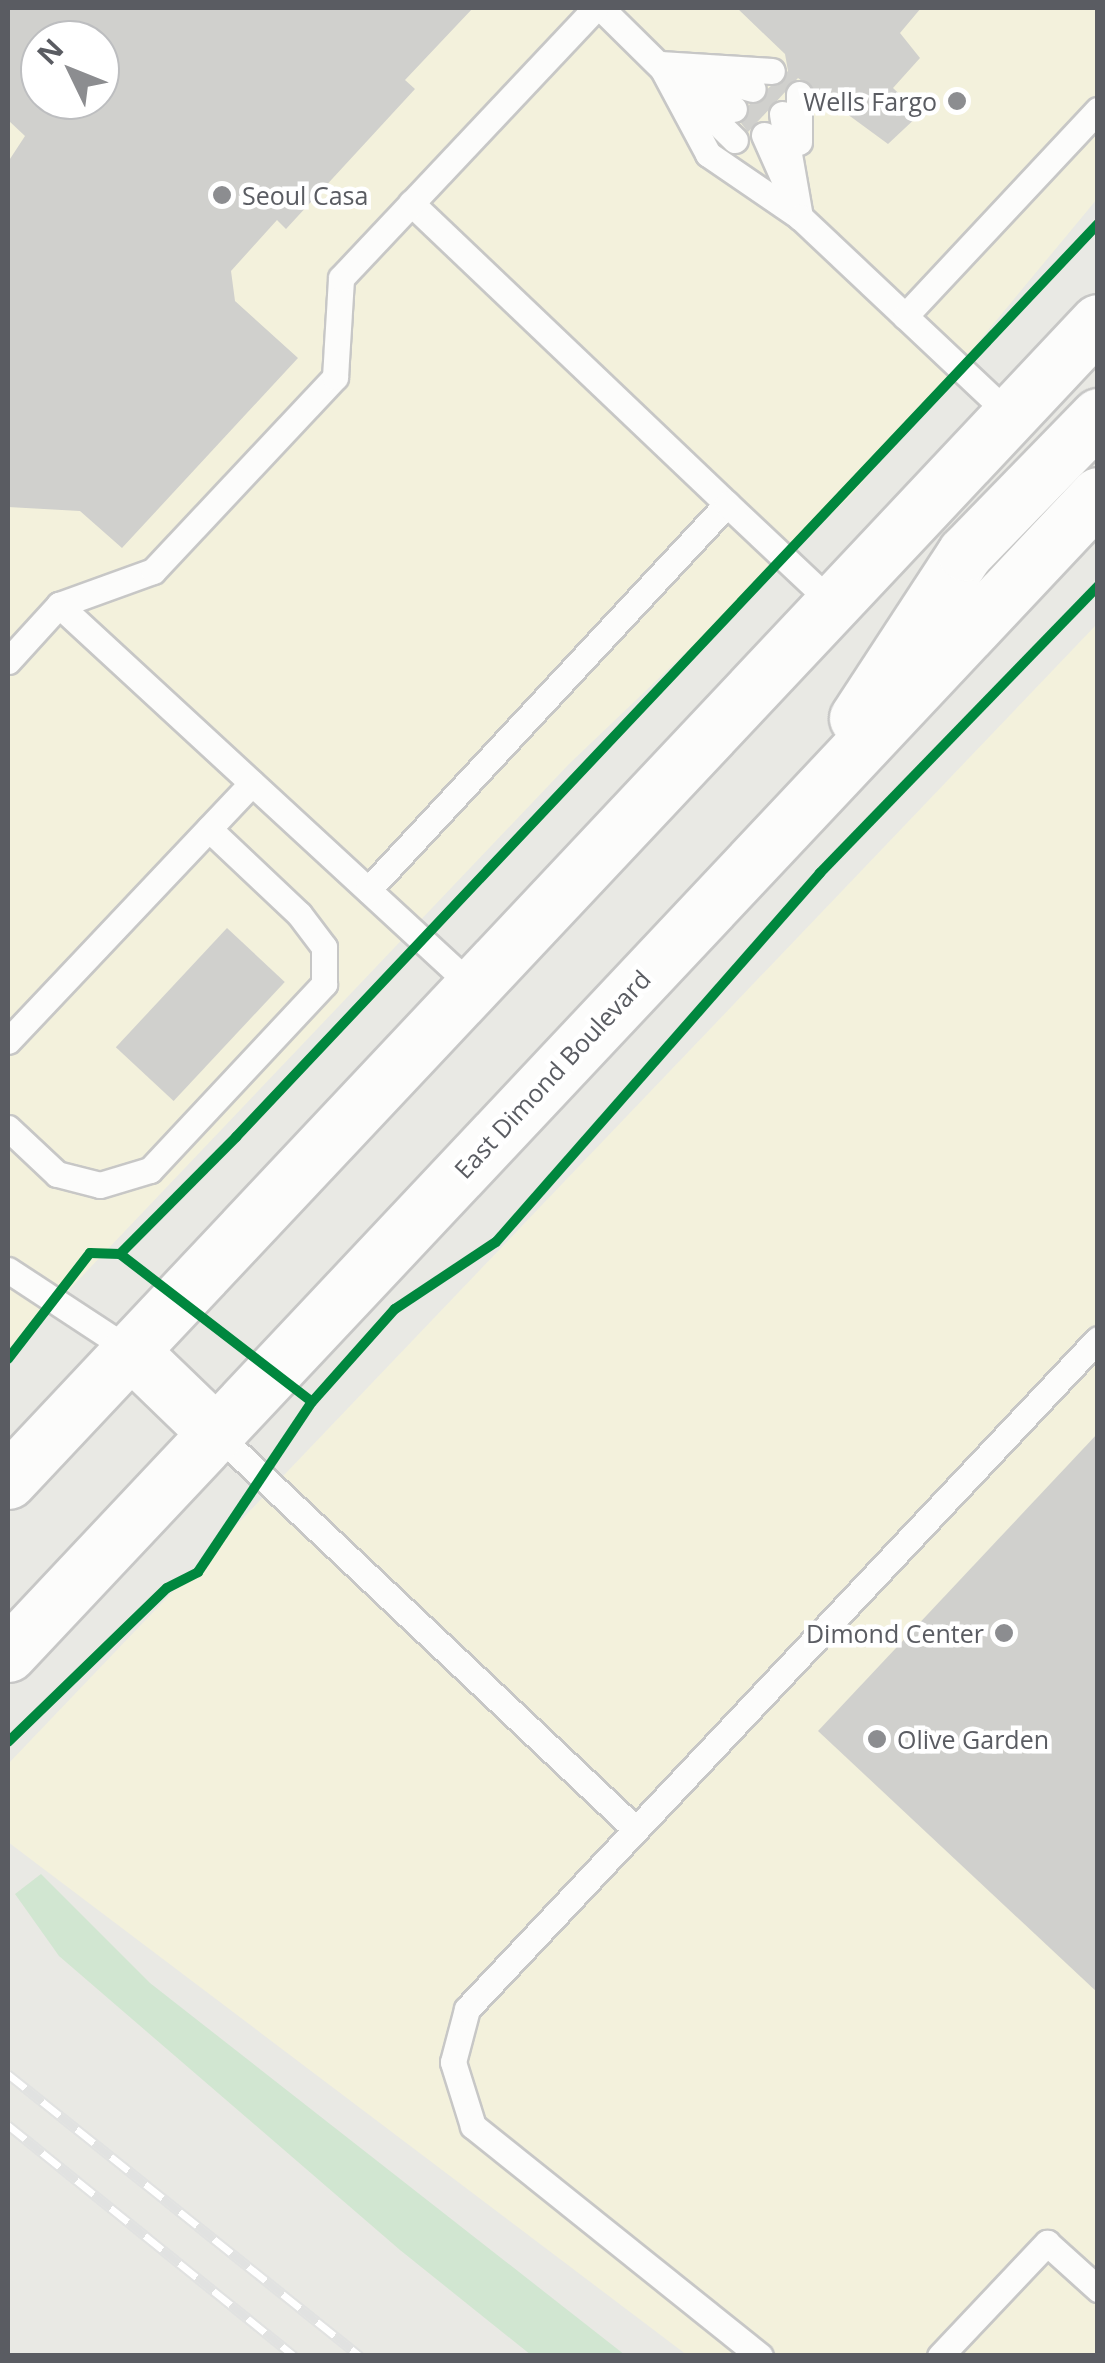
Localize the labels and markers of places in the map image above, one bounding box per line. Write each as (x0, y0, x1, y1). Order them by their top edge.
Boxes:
place label: Wells Fargo (803, 86, 937, 116)
marker: Wells Fargo (946, 90, 968, 112)
place label: Seoul Casa (242, 180, 368, 210)
marker: Seoul Casa (211, 184, 233, 206)
place label: Dimond Center (806, 1618, 984, 1648)
marker: Dimond Center (993, 1622, 1015, 1644)
place label: Olive Garden (897, 1724, 1049, 1754)
marker: Olive Garden (866, 1728, 888, 1750)

